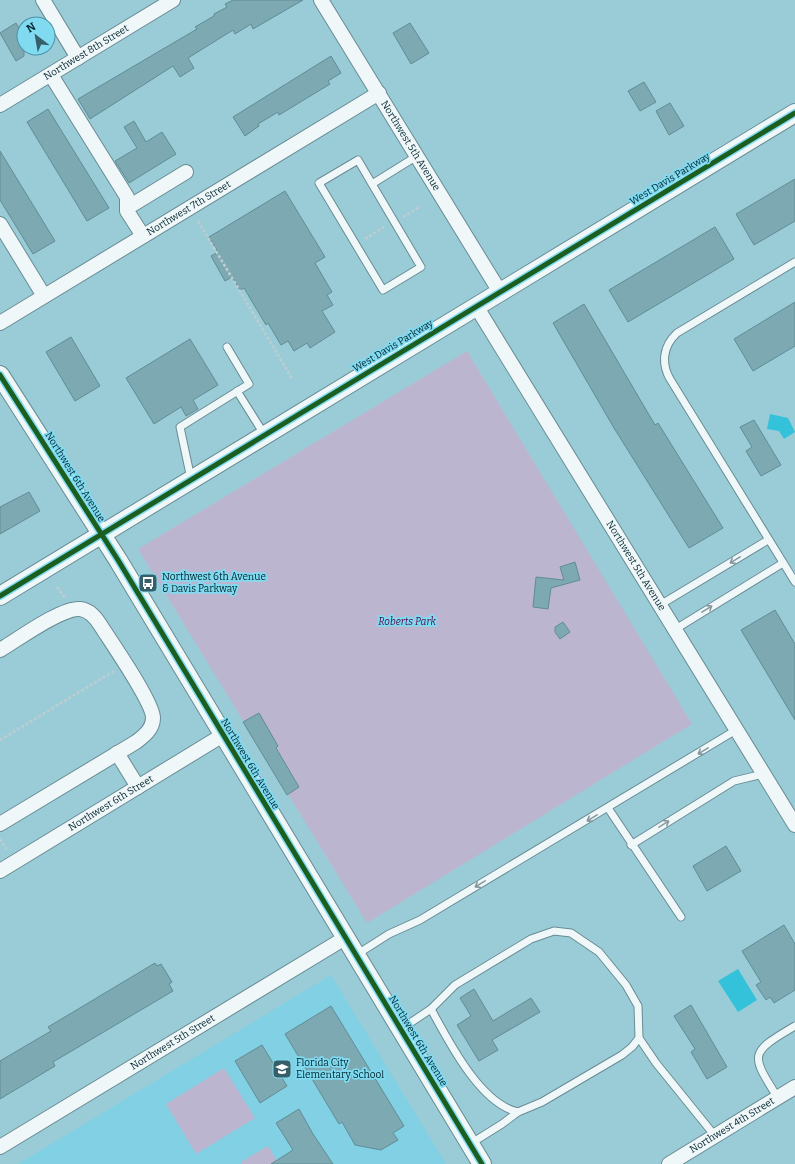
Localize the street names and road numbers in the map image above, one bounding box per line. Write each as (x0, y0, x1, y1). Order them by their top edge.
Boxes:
street label: Northwest 8th Street (42, 22, 131, 83)
street label: Northwest 5th Avenue (378, 99, 443, 193)
street label: West Davis Parkway (628, 150, 713, 208)
street label: Northwest 7th Street (145, 178, 234, 238)
street label: West Davis Parkway (351, 317, 436, 375)
street label: Northwest 6th Avenue (42, 430, 108, 524)
street label: Northwest 5th Avenue (604, 519, 668, 613)
street label: Northwest 6th Avenue (218, 716, 282, 812)
street label: Northwest 6th Street (66, 773, 156, 834)
street label: Northwest 6th Avenue (386, 993, 450, 1089)
street label: Northwest 5th Street (128, 1012, 217, 1072)
street label: Northwest 4th Street (688, 1095, 777, 1156)

